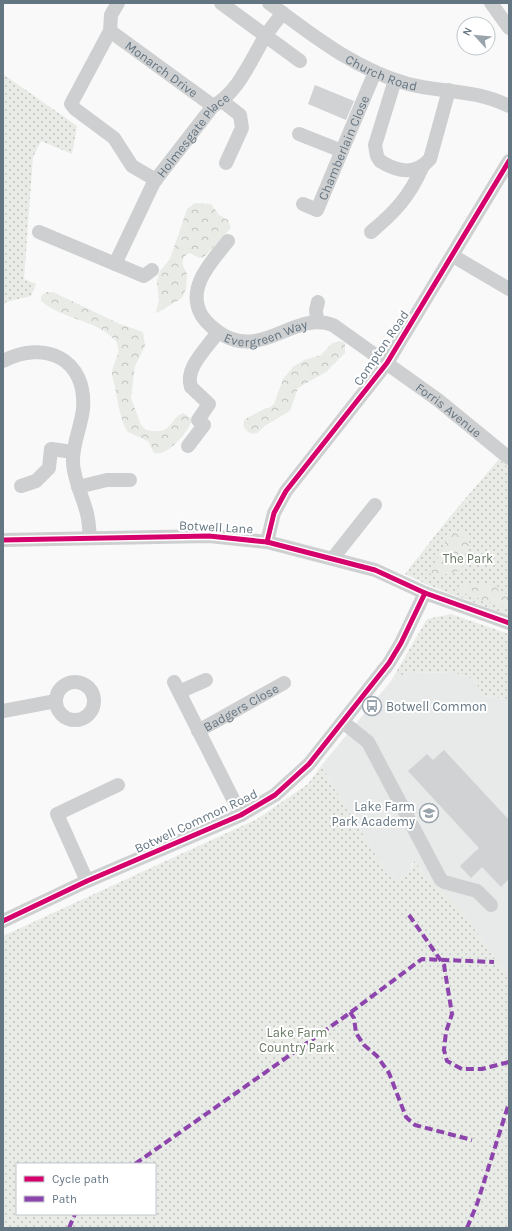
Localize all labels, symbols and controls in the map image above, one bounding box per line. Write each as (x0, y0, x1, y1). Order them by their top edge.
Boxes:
north arrow (456, 16, 496, 56)
text: N (460, 25, 475, 38)
street label: Monarch Drive (123, 37, 201, 100)
street label: Church Road (343, 51, 419, 93)
street label: Holmesgate Place (153, 90, 233, 180)
street label: Chamberlain Close (315, 93, 372, 202)
street label: Compton Road (350, 307, 412, 389)
street label: Evergreen Way (222, 316, 309, 349)
street label: Forris Avenue (413, 379, 485, 440)
street label: Botwell Lane (179, 518, 254, 536)
park label: The Park (443, 551, 493, 566)
street label: Badgers Close (200, 680, 281, 734)
bus stop icon: Botwell Common (361, 695, 383, 717)
place label: Botwell Common (386, 699, 487, 714)
street label: Botwell Common Road (132, 786, 260, 856)
place label: Lake Farm Park Academy (332, 799, 415, 829)
school or university icon: Lake Farm Park Academy (418, 802, 440, 824)
park label: Lake Farm Country Park (259, 1025, 335, 1055)
legend (16, 1163, 156, 1215)
text: Cycle path (52, 1172, 109, 1186)
text: Path (52, 1192, 77, 1206)

